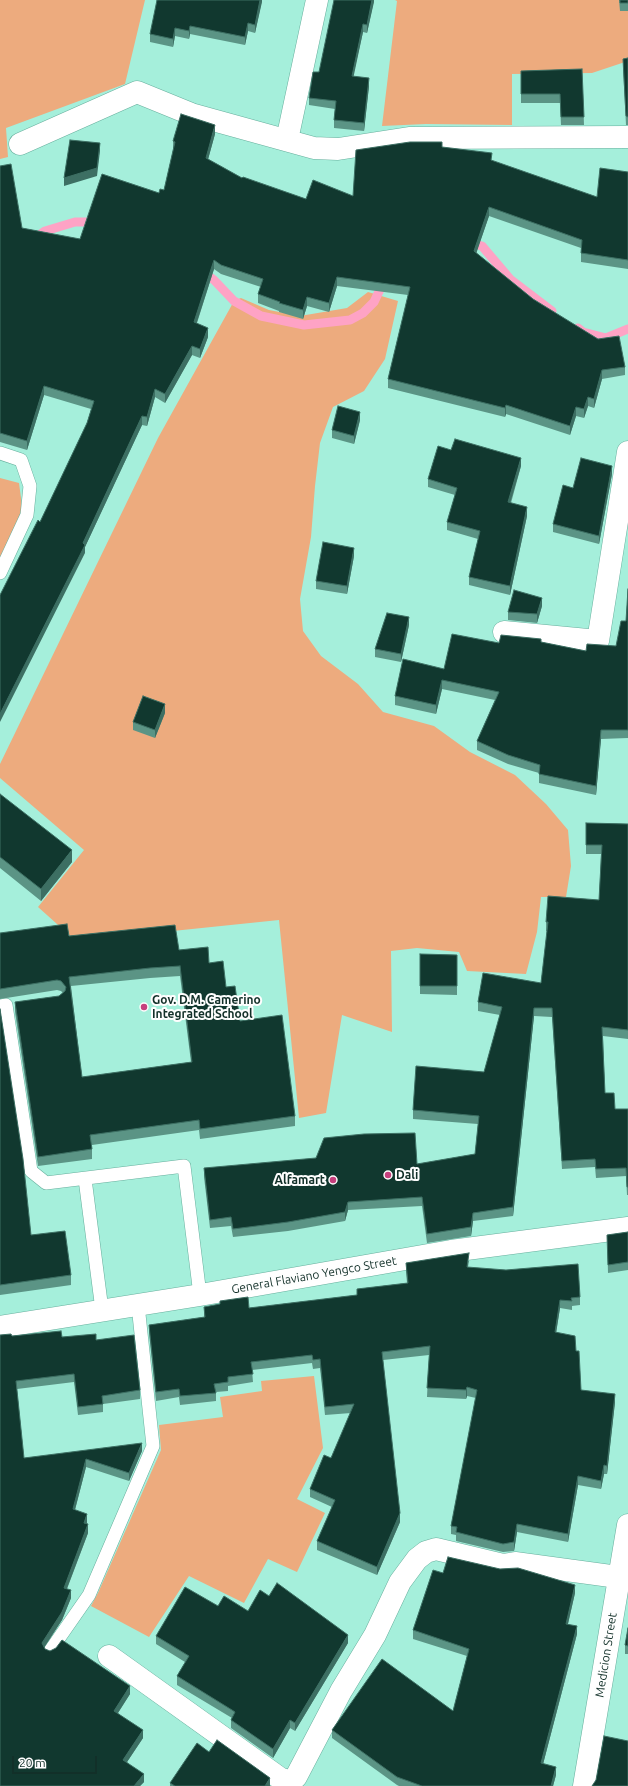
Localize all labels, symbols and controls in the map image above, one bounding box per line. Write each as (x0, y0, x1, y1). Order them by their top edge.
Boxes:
place label: Gov. D.M. Camerino Integrated School (152, 993, 261, 1021)
marker: Gov. D.M. Camerino Integrated School (139, 1002, 149, 1012)
place label: Dali (396, 1168, 418, 1182)
marker: Dali (383, 1170, 393, 1180)
place label: Alfamart (275, 1173, 325, 1187)
marker: Alfamart (328, 1175, 338, 1185)
street label: General Flaviano Yengco Street (230, 1253, 398, 1297)
street label: Medicion Street (592, 1612, 620, 1698)
scale bar (14, 1748, 99, 1774)
text: 20 m (19, 1756, 46, 1769)

